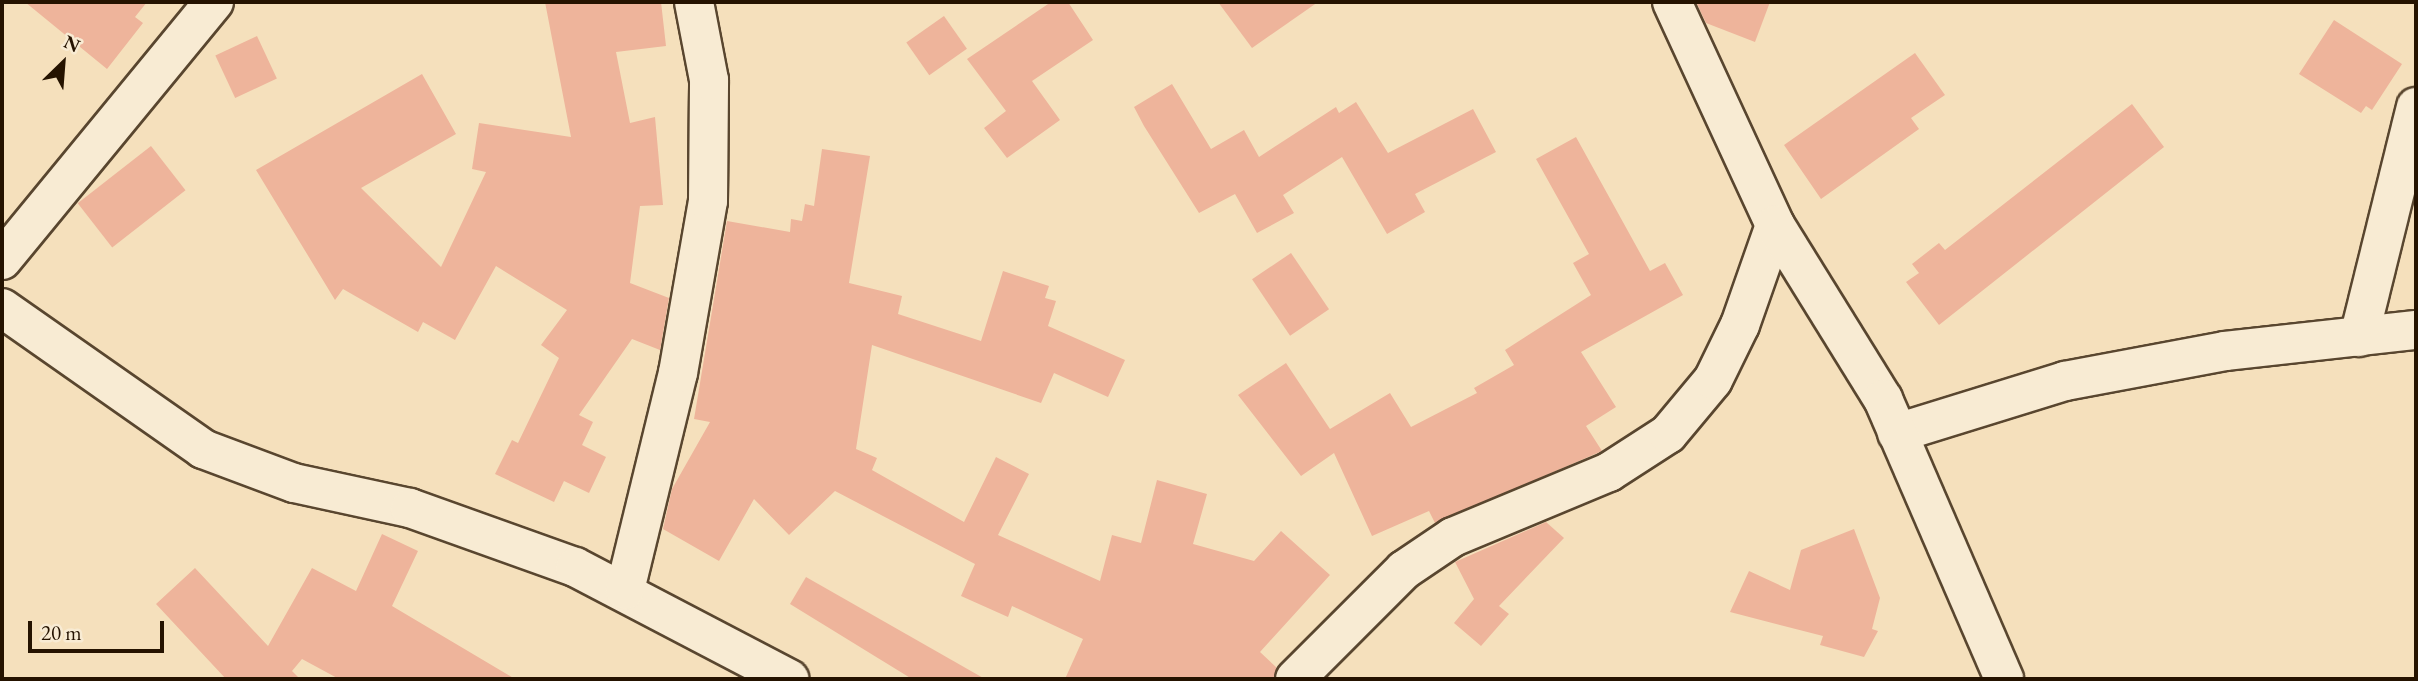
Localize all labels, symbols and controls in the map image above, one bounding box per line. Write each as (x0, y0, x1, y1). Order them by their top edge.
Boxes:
north arrow (28, 28, 98, 98)
text: N (60, 29, 84, 58)
scale bar (32, 608, 168, 652)
text: 20 m (41, 619, 82, 646)

